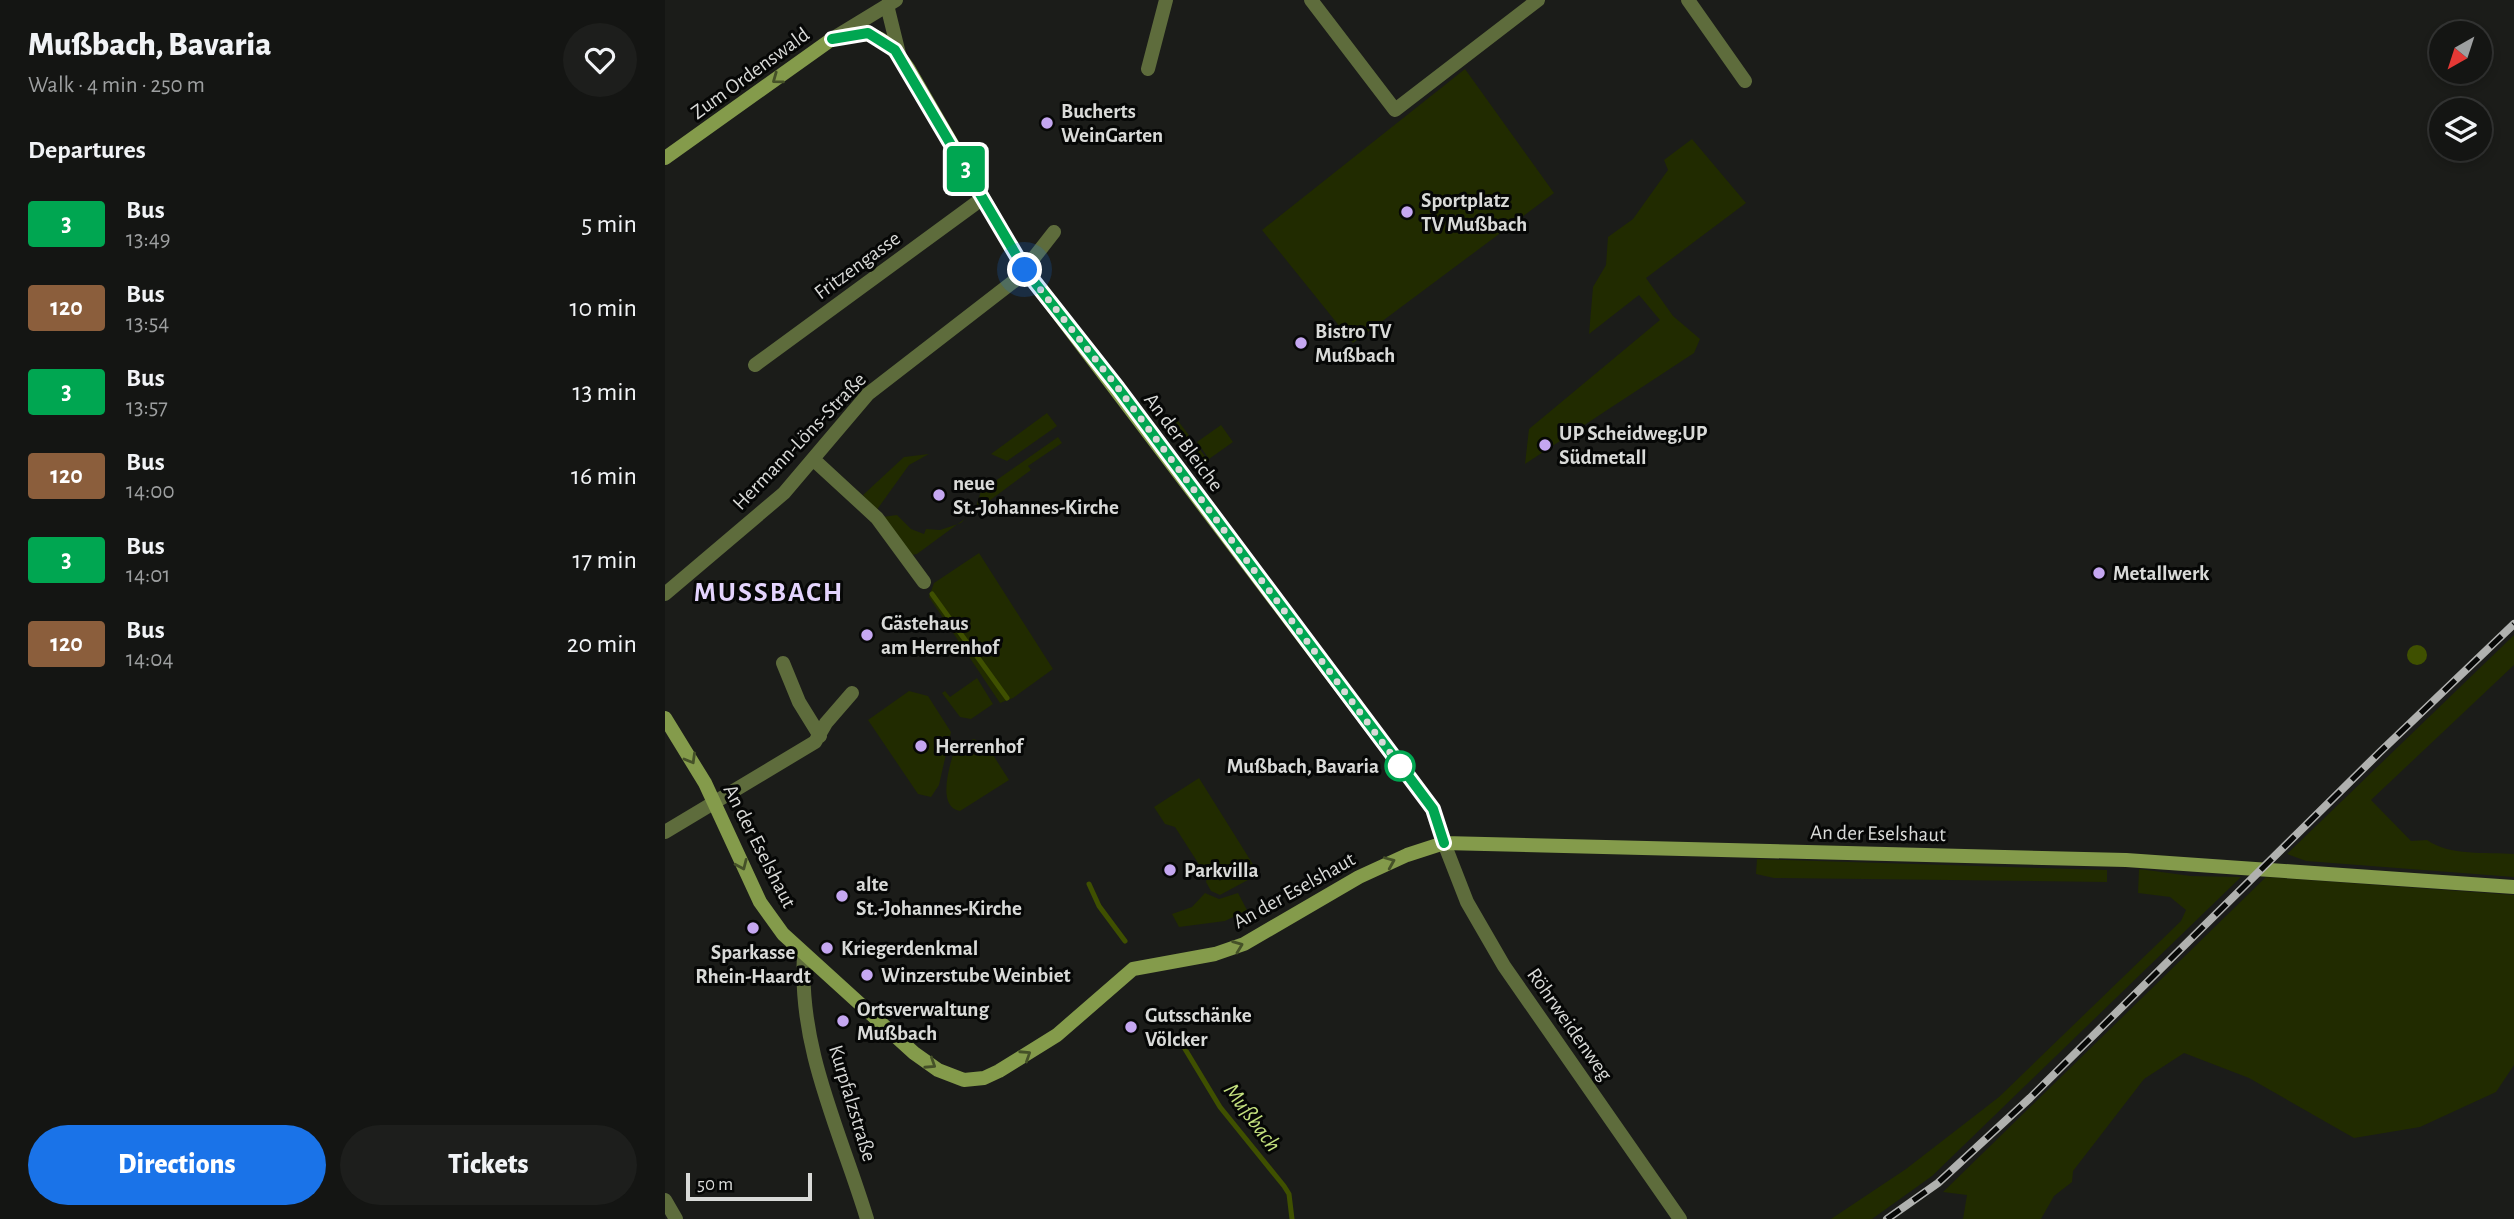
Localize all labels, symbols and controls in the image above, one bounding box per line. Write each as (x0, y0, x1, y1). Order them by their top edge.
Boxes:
north arrow (2429, 21, 2492, 84)
map controls (2429, 21, 2492, 161)
button: heart (563, 23, 637, 97)
street label: Zum Ordenswald (687, 24, 813, 123)
text: Mußbach, Bavaria (28, 29, 271, 62)
one-way arrow (772, 71, 785, 83)
text: Walk · 4 min · 250 m (28, 74, 205, 97)
button: layers (2429, 98, 2492, 161)
place label: Bucherts WeinGarten (1061, 101, 1163, 146)
marker: Bucherts WeinGarten (1039, 115, 1055, 131)
text: Departures (28, 137, 146, 163)
line badge: 3 (943, 146, 989, 192)
text: 3 (961, 157, 971, 181)
place label: Sportplatz TV Mußbach (1421, 190, 1527, 235)
text: Bus (126, 197, 165, 223)
marker: Sportplatz TV Mußbach (1399, 204, 1415, 220)
text: 5 min (581, 211, 637, 237)
text: 3 (61, 212, 72, 236)
street label: Fritzengasse (810, 227, 904, 303)
text: 13:49 (126, 228, 171, 251)
your location (1007, 252, 1042, 287)
text: Bus (126, 281, 165, 307)
text: 10 min (570, 295, 637, 321)
text: 120 (50, 296, 83, 320)
text: 13:54 (126, 312, 169, 335)
place label: Bistro TV Mußbach (1315, 321, 1395, 366)
marker: Bistro TV Mußbach (1293, 335, 1309, 351)
text: Bus (126, 365, 165, 391)
street label: Hermann-Löns-Straße (729, 369, 870, 514)
text: 13 min (573, 379, 637, 405)
text: 3 (61, 380, 72, 404)
street label: An der Bleiche (1140, 389, 1227, 495)
text: 13:57 (126, 396, 168, 419)
place label: UP Scheidweg;UP Südmetall (1559, 423, 1708, 468)
marker: UP Scheidweg;UP Südmetall (1537, 437, 1553, 453)
text: Bus (126, 449, 165, 475)
text: 16 min (571, 463, 637, 489)
text: 120 (50, 464, 83, 488)
place label: neue St.-Johannes-Kirche (953, 473, 1119, 518)
text: 14:00 (126, 480, 175, 503)
marker: neue St.-Johannes-Kirche (931, 487, 947, 503)
text: Bus (126, 533, 165, 559)
text: 17 min (572, 547, 637, 573)
text: 3 (61, 548, 72, 572)
place label: Metallwerk (2113, 563, 2210, 584)
text: 14:01 (126, 564, 170, 587)
marker: Metallwerk (2091, 565, 2107, 581)
district label: MUSSBACH (694, 579, 844, 607)
place label: Gästehaus am Herrenhof (881, 613, 1001, 658)
text: Bus (126, 617, 165, 643)
marker: Gästehaus am Herrenhof (859, 627, 875, 643)
text: 20 min (567, 631, 637, 657)
text: 120 (50, 632, 83, 656)
text: 14:04 (126, 648, 173, 671)
place label: Herrenhof (935, 736, 1025, 757)
marker: Herrenhof (913, 738, 929, 754)
marker: Mußbach, Bavaria (1385, 751, 1415, 781)
one-way arrow (683, 752, 696, 765)
place label: Mußbach, Bavaria (1227, 756, 1379, 777)
street label: An der Eselshaut (719, 781, 800, 912)
street label: An der Eselshaut (1810, 822, 1946, 845)
street label: An der Eselshaut (1230, 848, 1359, 932)
one-way arrow (734, 857, 748, 870)
one-way arrow (1383, 857, 1395, 871)
place label: Parkvilla (1184, 860, 1259, 881)
marker: Parkvilla (1162, 862, 1178, 878)
place label: alte St.-Johannes-Kirche (856, 874, 1022, 919)
marker: alte St.-Johannes-Kirche (834, 888, 850, 904)
marker: Sparkasse Rhein-Haardt (745, 920, 761, 936)
place label: Kriegerdenkmal (841, 938, 978, 959)
marker: Kriegerdenkmal (819, 940, 835, 956)
one-way arrow (1232, 940, 1244, 954)
place label: Sparkasse Rhein-Haardt (695, 942, 811, 987)
street label: Röhrweidenweg (1523, 964, 1617, 1085)
place label: Winzerstube Weinbiet (881, 965, 1071, 986)
marker: Winzerstube Weinbiet (859, 967, 875, 983)
place label: Ortsverwaltung Mußbach (857, 999, 989, 1044)
place label: Gutsschänke Völcker (1145, 1005, 1252, 1050)
marker: Ortsverwaltung Mußbach (835, 1013, 851, 1029)
marker: Gutsschänke Völcker (1123, 1019, 1139, 1035)
street label: Kurpfalzstraße (825, 1042, 880, 1164)
one-way arrow (1018, 1051, 1031, 1064)
one-way arrow (923, 1056, 936, 1069)
water label: Mußbach (1219, 1079, 1285, 1156)
button: Directions (28, 1125, 326, 1205)
button: Tickets (340, 1125, 637, 1205)
scale bar (686, 1170, 812, 1202)
text: 50 m (697, 1175, 733, 1194)

